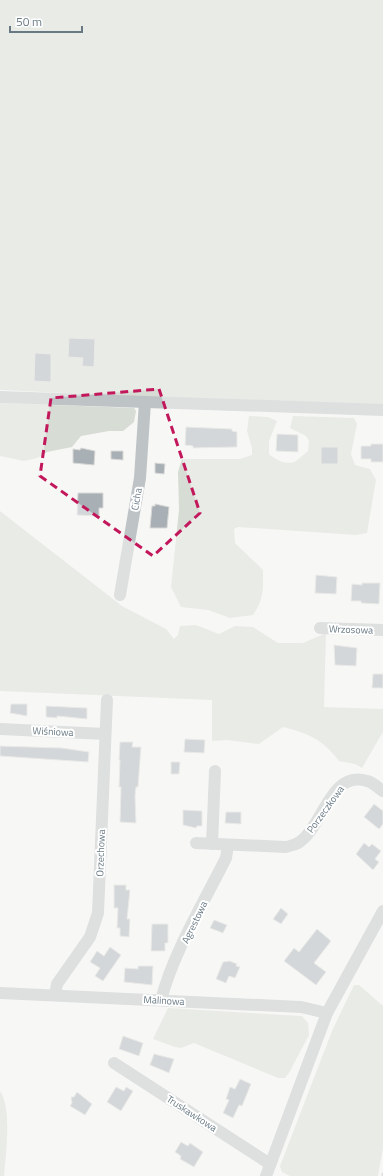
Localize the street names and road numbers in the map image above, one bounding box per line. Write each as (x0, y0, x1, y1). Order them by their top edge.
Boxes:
street label: Cicha (127, 487, 146, 511)
street label: Wrzosowa (329, 621, 373, 638)
street label: Wiśniowa (32, 723, 74, 740)
street label: Porzeczkowa (303, 782, 348, 836)
street label: Orzechowa (92, 829, 109, 877)
street label: Agrestowa (178, 899, 211, 946)
street label: Malinowa (143, 992, 185, 1009)
street label: Truskawkowa (163, 1091, 220, 1135)

